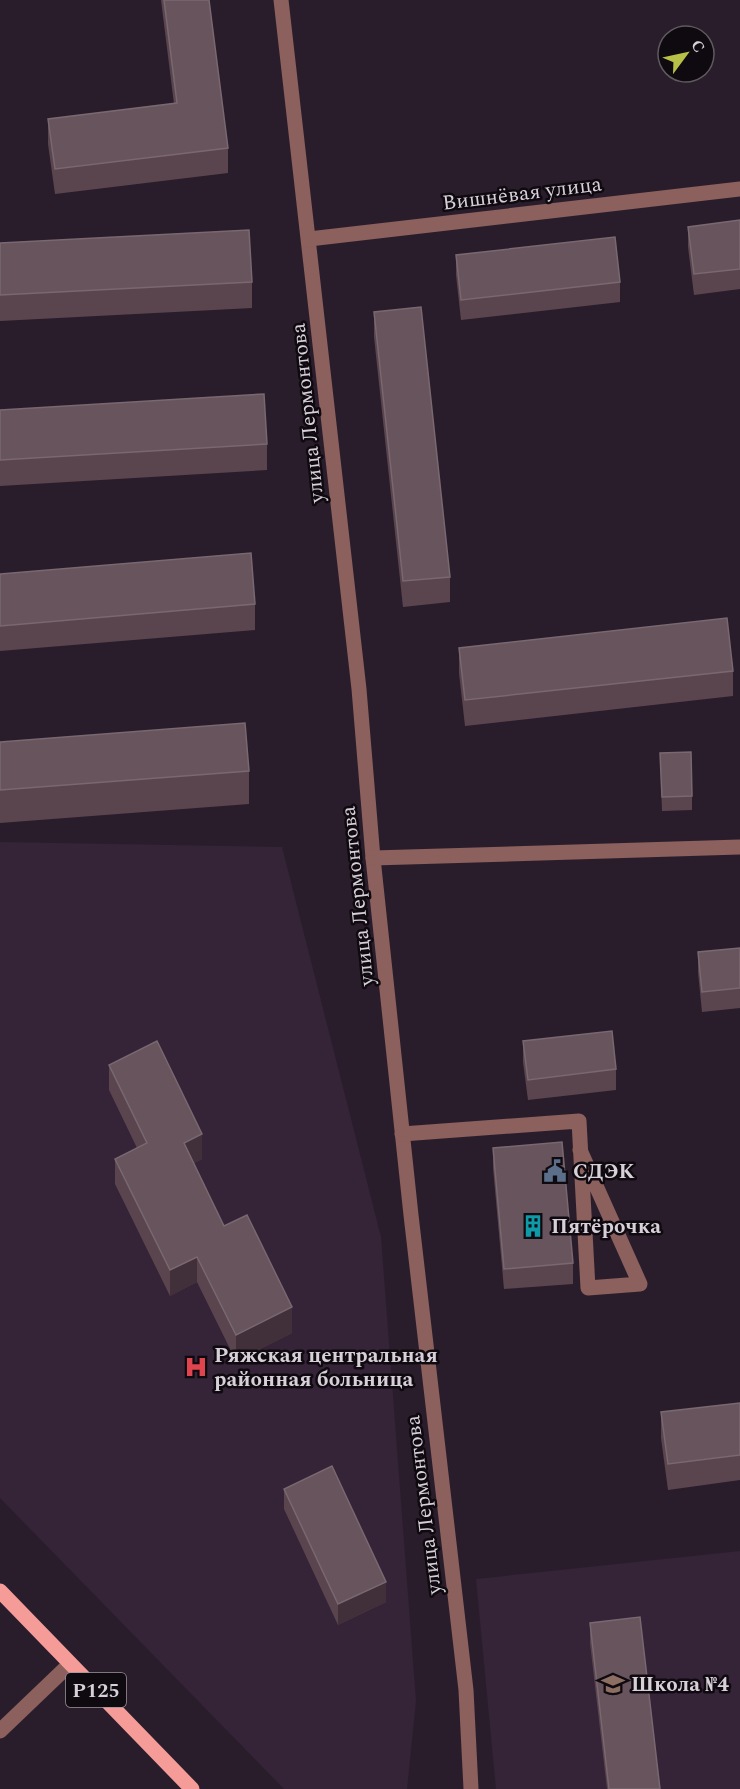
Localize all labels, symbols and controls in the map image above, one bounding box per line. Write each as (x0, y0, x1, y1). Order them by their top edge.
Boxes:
north arrow (656, 24, 716, 84)
text: С (685, 35, 711, 58)
street label: Вишнёвая улица (441, 168, 604, 220)
street label: улица Лермонтова (283, 321, 333, 505)
street label: улица Лермонтова (333, 804, 383, 988)
place label: СДЭК (573, 1156, 635, 1188)
public building icon: СДЭК (542, 1158, 568, 1184)
place label: Пятёрочка (551, 1211, 661, 1243)
building icon: Пятёрочка (520, 1213, 546, 1239)
place label: Ряжская центральная районная больница (214, 1340, 438, 1396)
hospital icon: Ряжская центральная районная больница (183, 1354, 209, 1380)
street label: улица Лермонтова (397, 1413, 451, 1598)
place label: Школа №4 (631, 1669, 729, 1701)
school or university icon: Школа №4 (600, 1671, 626, 1697)
road number: Р125 (66, 1673, 126, 1707)

